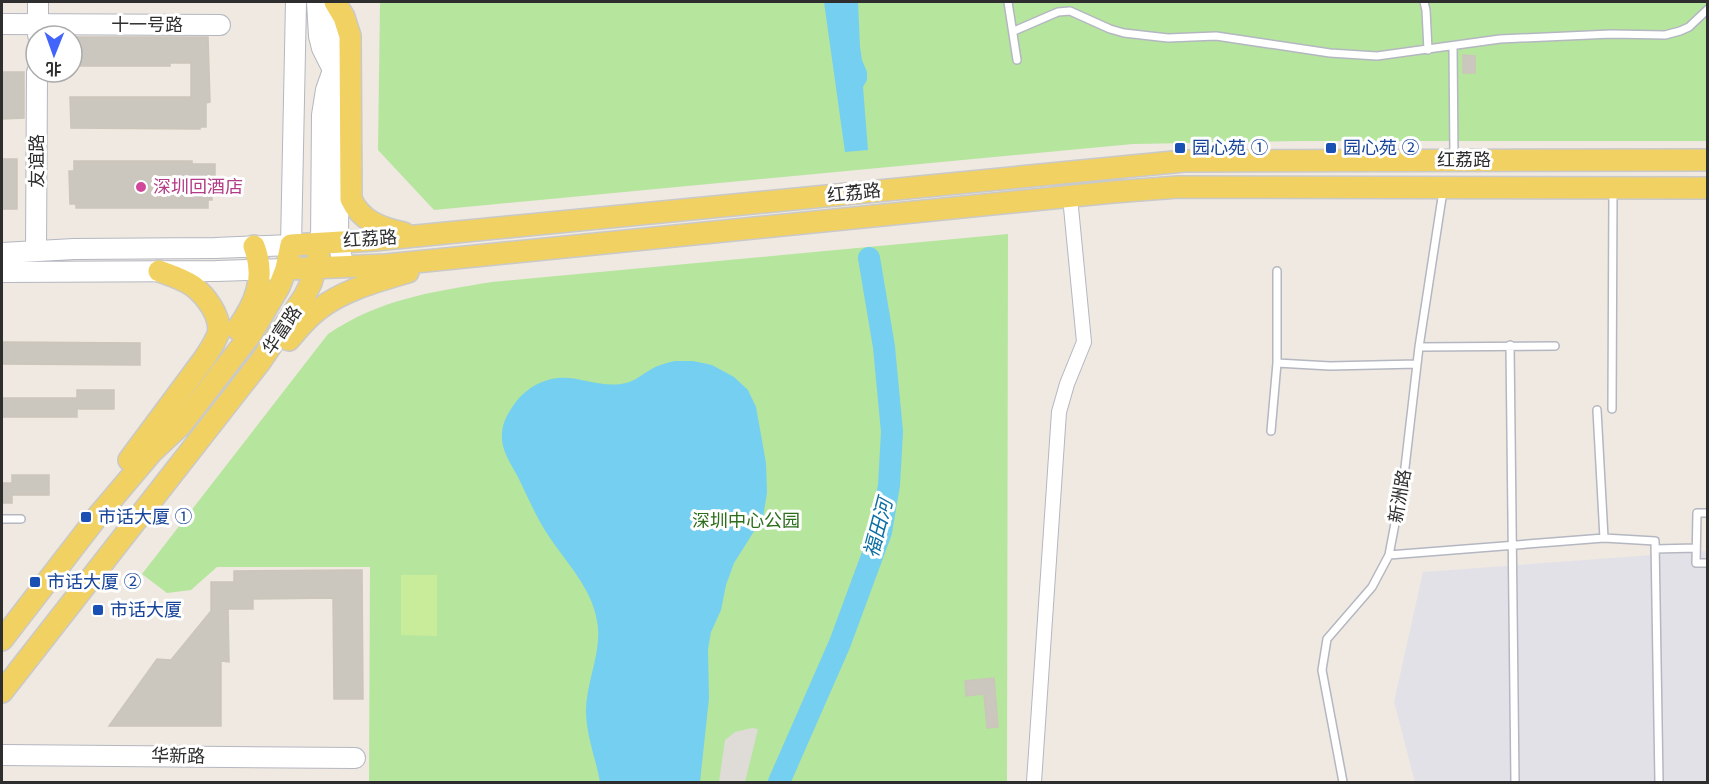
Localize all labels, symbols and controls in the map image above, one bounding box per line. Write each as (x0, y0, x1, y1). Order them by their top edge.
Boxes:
street label: 十一号路 (111, 13, 183, 36)
north arrow (24, 24, 84, 84)
text: 北 (46, 59, 62, 79)
street label: 友谊路 (25, 134, 48, 188)
place label: 园心苑 ① (1192, 136, 1269, 159)
place label: 园心苑 ② (1343, 136, 1420, 159)
marker: 园心苑 ① (1173, 141, 1187, 155)
marker: 园心苑 ② (1324, 141, 1338, 155)
street label: 红荔路 (1437, 148, 1491, 171)
place label: 深圳回酒店 (153, 175, 243, 198)
street label: 红荔路 (826, 178, 882, 207)
marker: 深圳回酒店 (134, 180, 148, 194)
street label: 红荔路 (342, 225, 398, 252)
street label: 华富路 (257, 301, 306, 359)
street label: 新洲路 (1383, 467, 1416, 524)
water label: 福田河 (858, 492, 899, 560)
place label: 市话大厦 ① (98, 505, 193, 528)
park label: 深圳中心公园 (692, 509, 800, 532)
marker: 市话大厦 ① (79, 510, 93, 524)
place label: 市话大厦 ② (47, 570, 142, 593)
marker: 市话大厦 ② (28, 575, 42, 589)
place label: 市话大厦 (110, 598, 182, 621)
marker: 市话大厦 (91, 603, 105, 617)
street label: 华新路 (151, 744, 205, 767)

